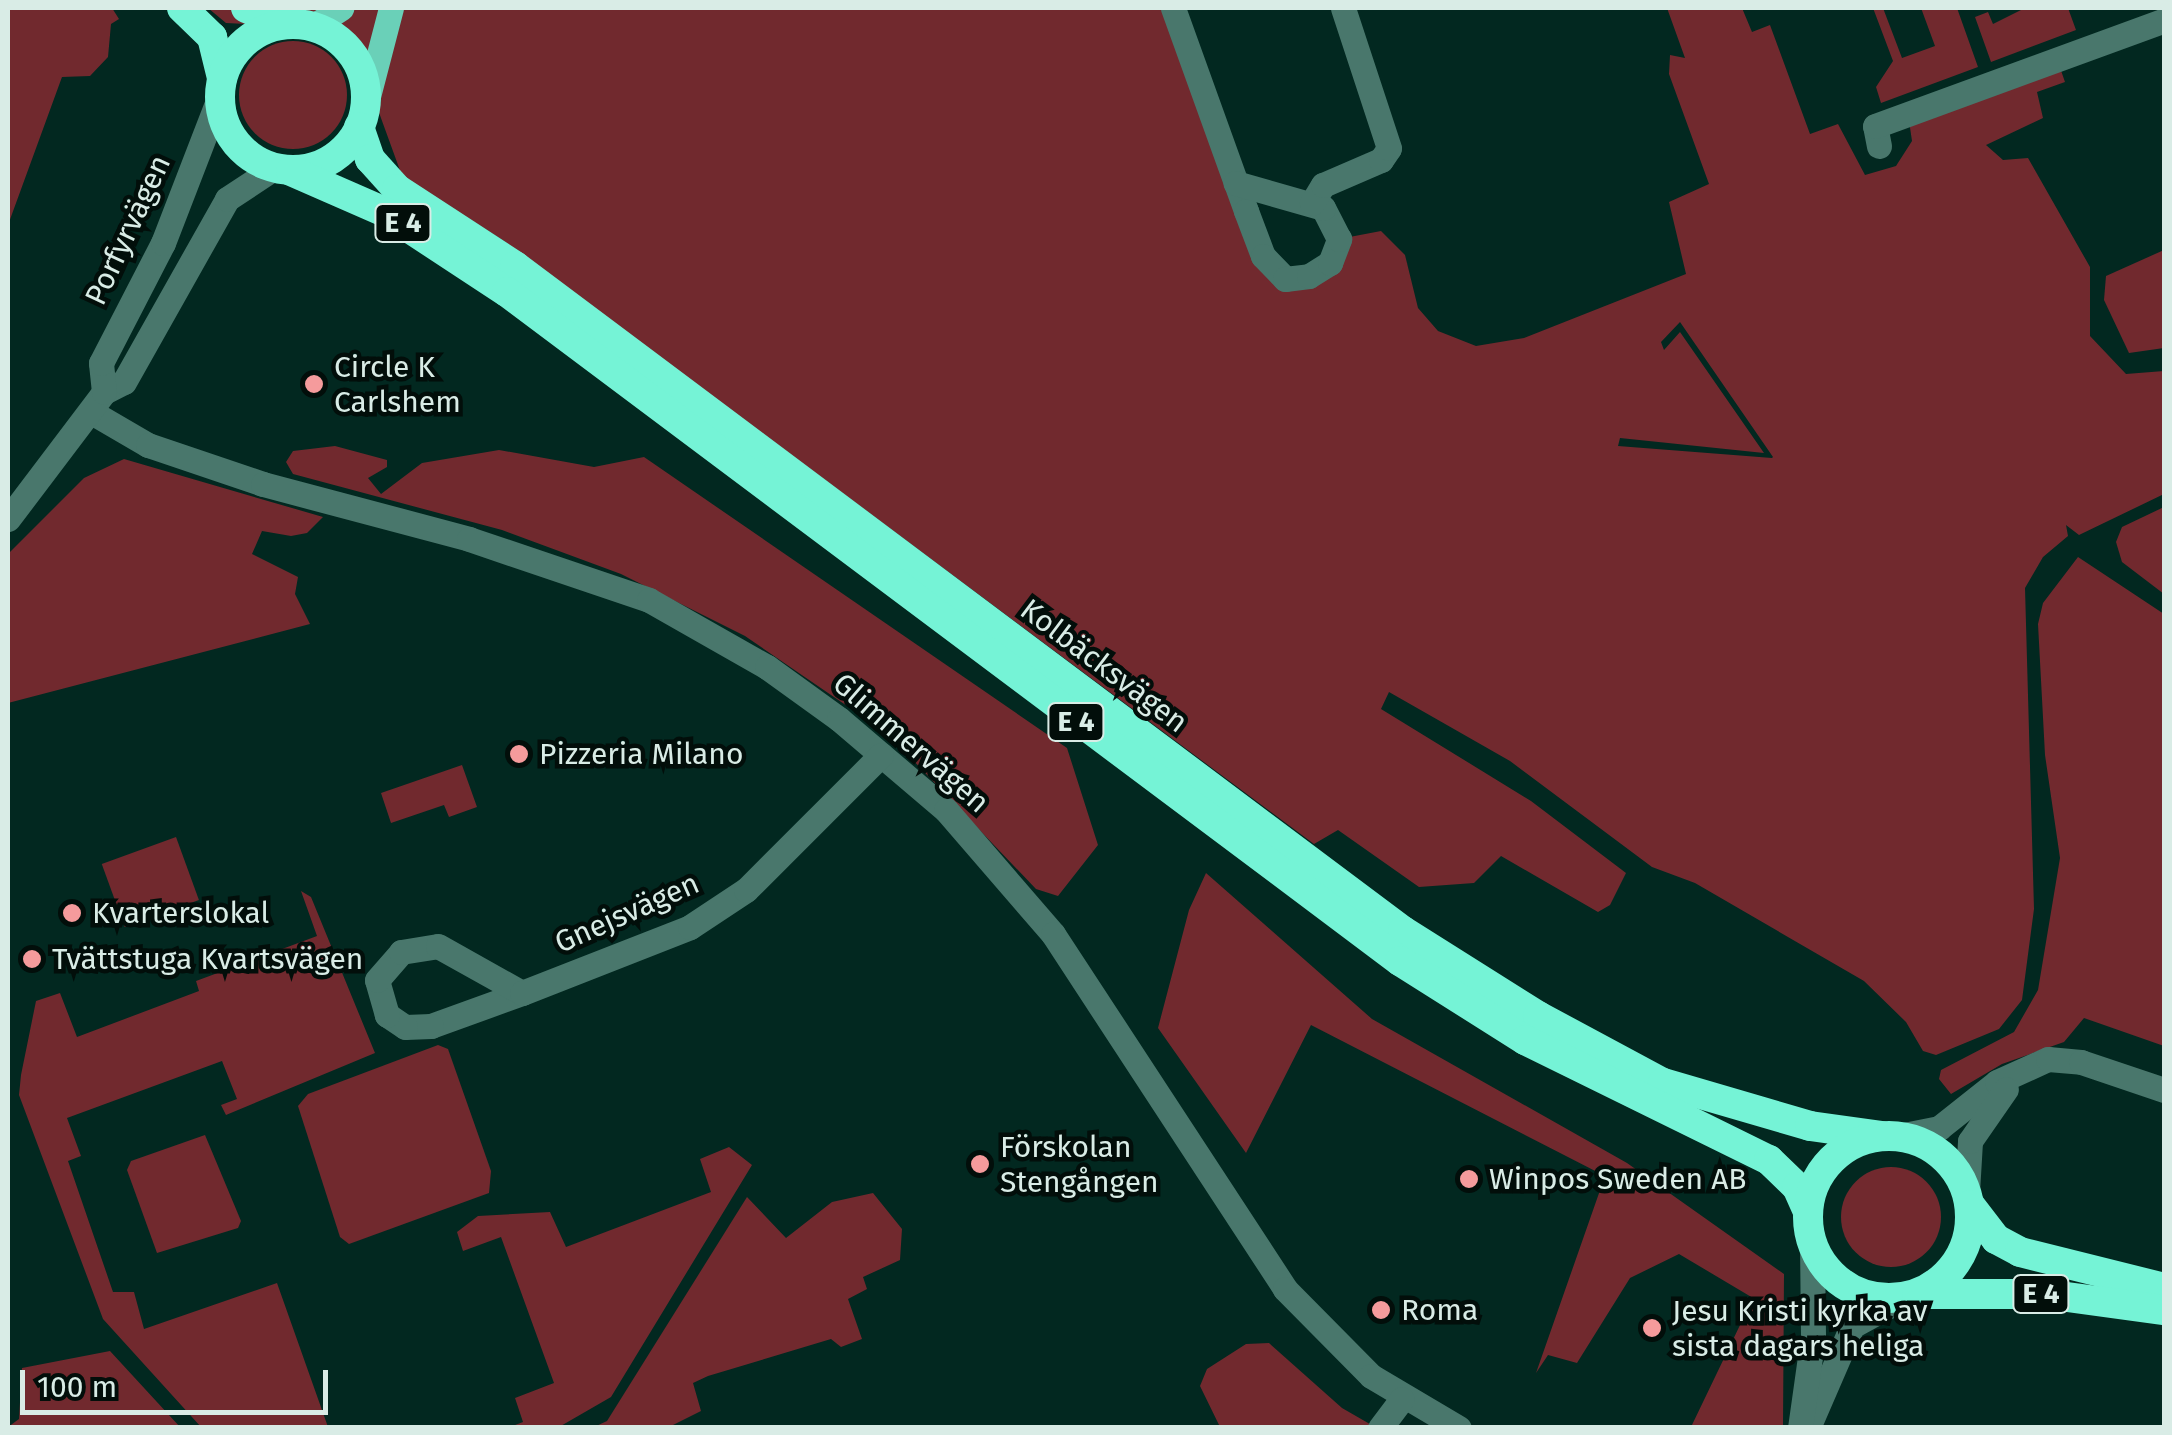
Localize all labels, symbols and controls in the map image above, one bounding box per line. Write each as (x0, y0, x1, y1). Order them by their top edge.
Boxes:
street label: Porfyrvägen (78, 149, 178, 311)
road number: E 4 (373, 200, 433, 246)
place label: Circle K Carlshem (334, 349, 461, 420)
marker: Circle K Carlshem (303, 373, 325, 395)
street label: Kolbäcksvägen (1013, 592, 1195, 740)
street label: Glimmervägen (826, 665, 996, 821)
road number: E 4 (1046, 699, 1106, 745)
place label: Pizzeria Milano (539, 736, 743, 772)
marker: Pizzeria Milano (508, 743, 530, 765)
street label: Gnejsvägen (549, 865, 705, 961)
place label: Kvarterslokal (92, 895, 269, 931)
marker: Kvarterslokal (61, 902, 83, 924)
place label: Tvättstuga Kvartsvägen (52, 941, 363, 977)
marker: Tvättstuga Kvartsvägen (21, 948, 43, 970)
place label: Förskolan Stengången (1000, 1129, 1159, 1200)
marker: Förskolan Stengången (969, 1153, 991, 1175)
place label: Winpos Sweden AB (1489, 1161, 1747, 1197)
marker: Winpos Sweden AB (1458, 1168, 1480, 1190)
road number: E 4 (2011, 1271, 2071, 1317)
place label: Roma (1401, 1292, 1478, 1328)
place label: Jesu Kristi kyrka av sista dagars heliga (1672, 1293, 1927, 1364)
marker: Roma (1370, 1299, 1392, 1321)
marker: Jesu Kristi kyrka av sista dagars heliga (1641, 1317, 1663, 1339)
scale bar (25, 1350, 332, 1412)
text: 100 m (37, 1369, 117, 1405)

